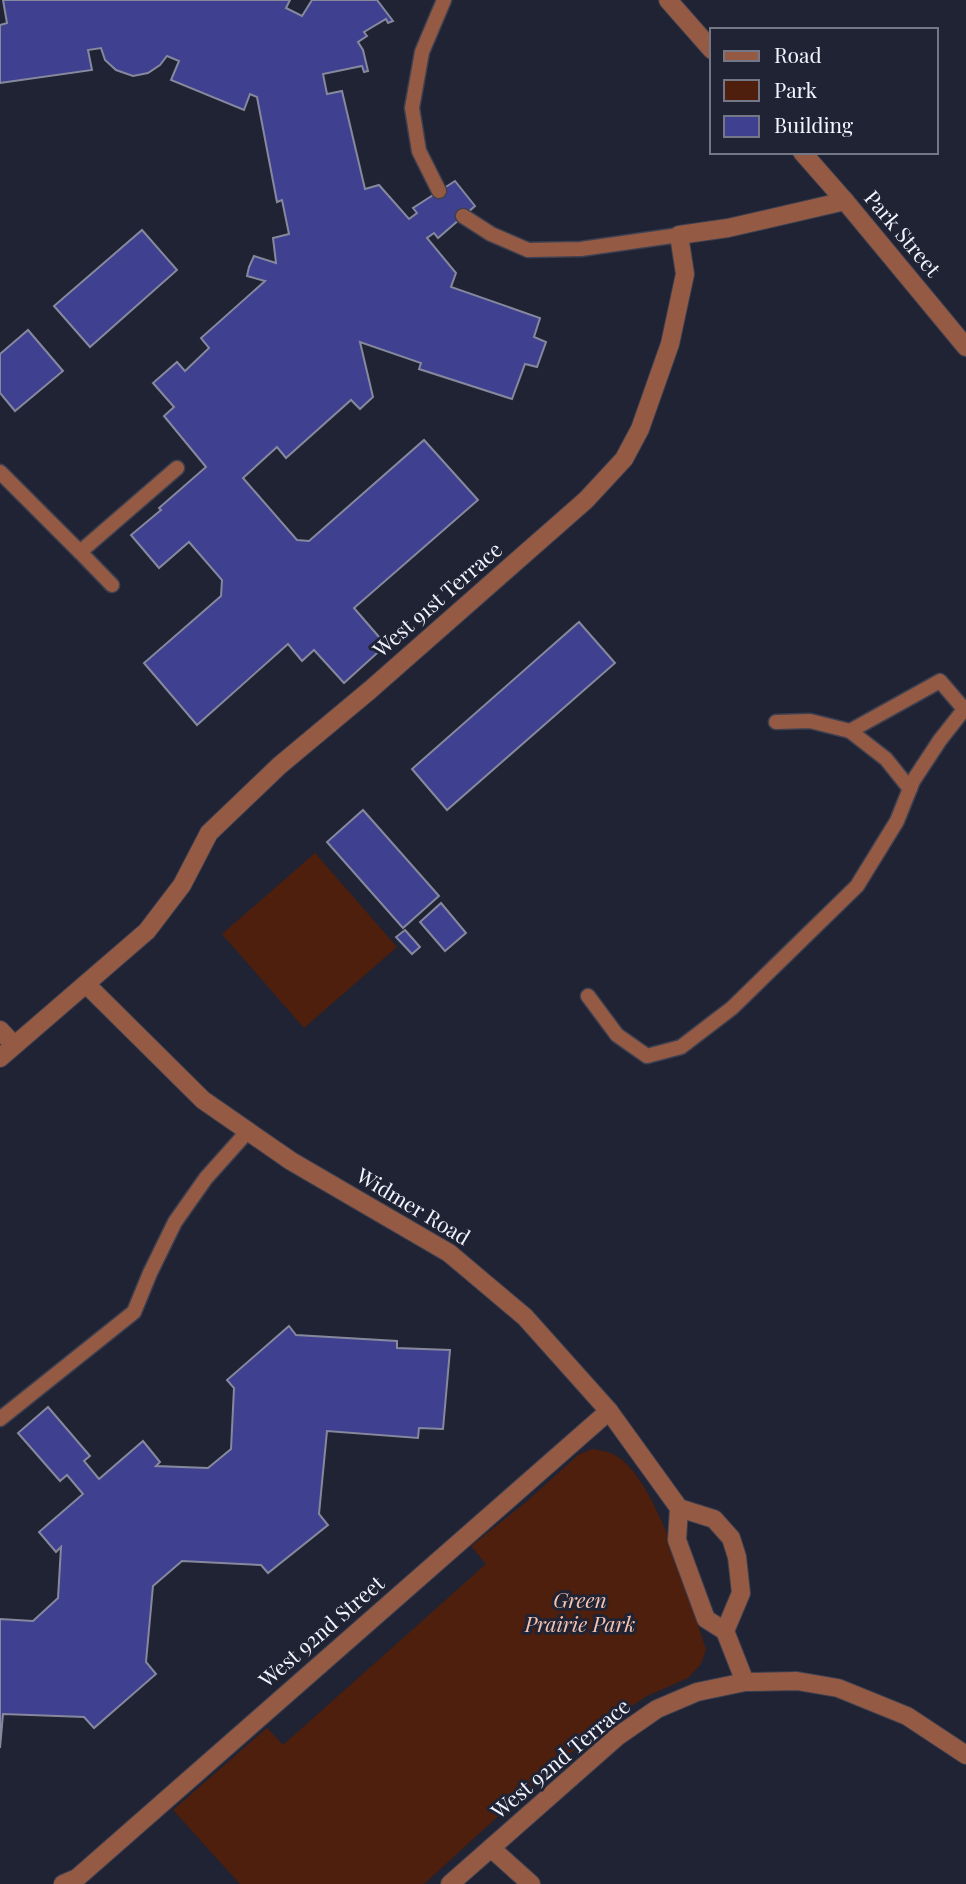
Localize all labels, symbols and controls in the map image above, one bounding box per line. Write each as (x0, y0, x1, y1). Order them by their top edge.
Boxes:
legend (710, 28, 938, 154)
text: Road (774, 40, 822, 68)
text: Park (774, 75, 818, 103)
text: Building (774, 110, 853, 138)
street label: Park Street (859, 184, 948, 282)
street label: West 91st Terrace (366, 535, 507, 663)
street label: Widmer Road (351, 1160, 476, 1250)
street label: West 92nd Street (252, 1568, 390, 1693)
park label: Green Prairie Park (524, 1585, 636, 1637)
street label: West 92nd Terrace (484, 1691, 635, 1824)

